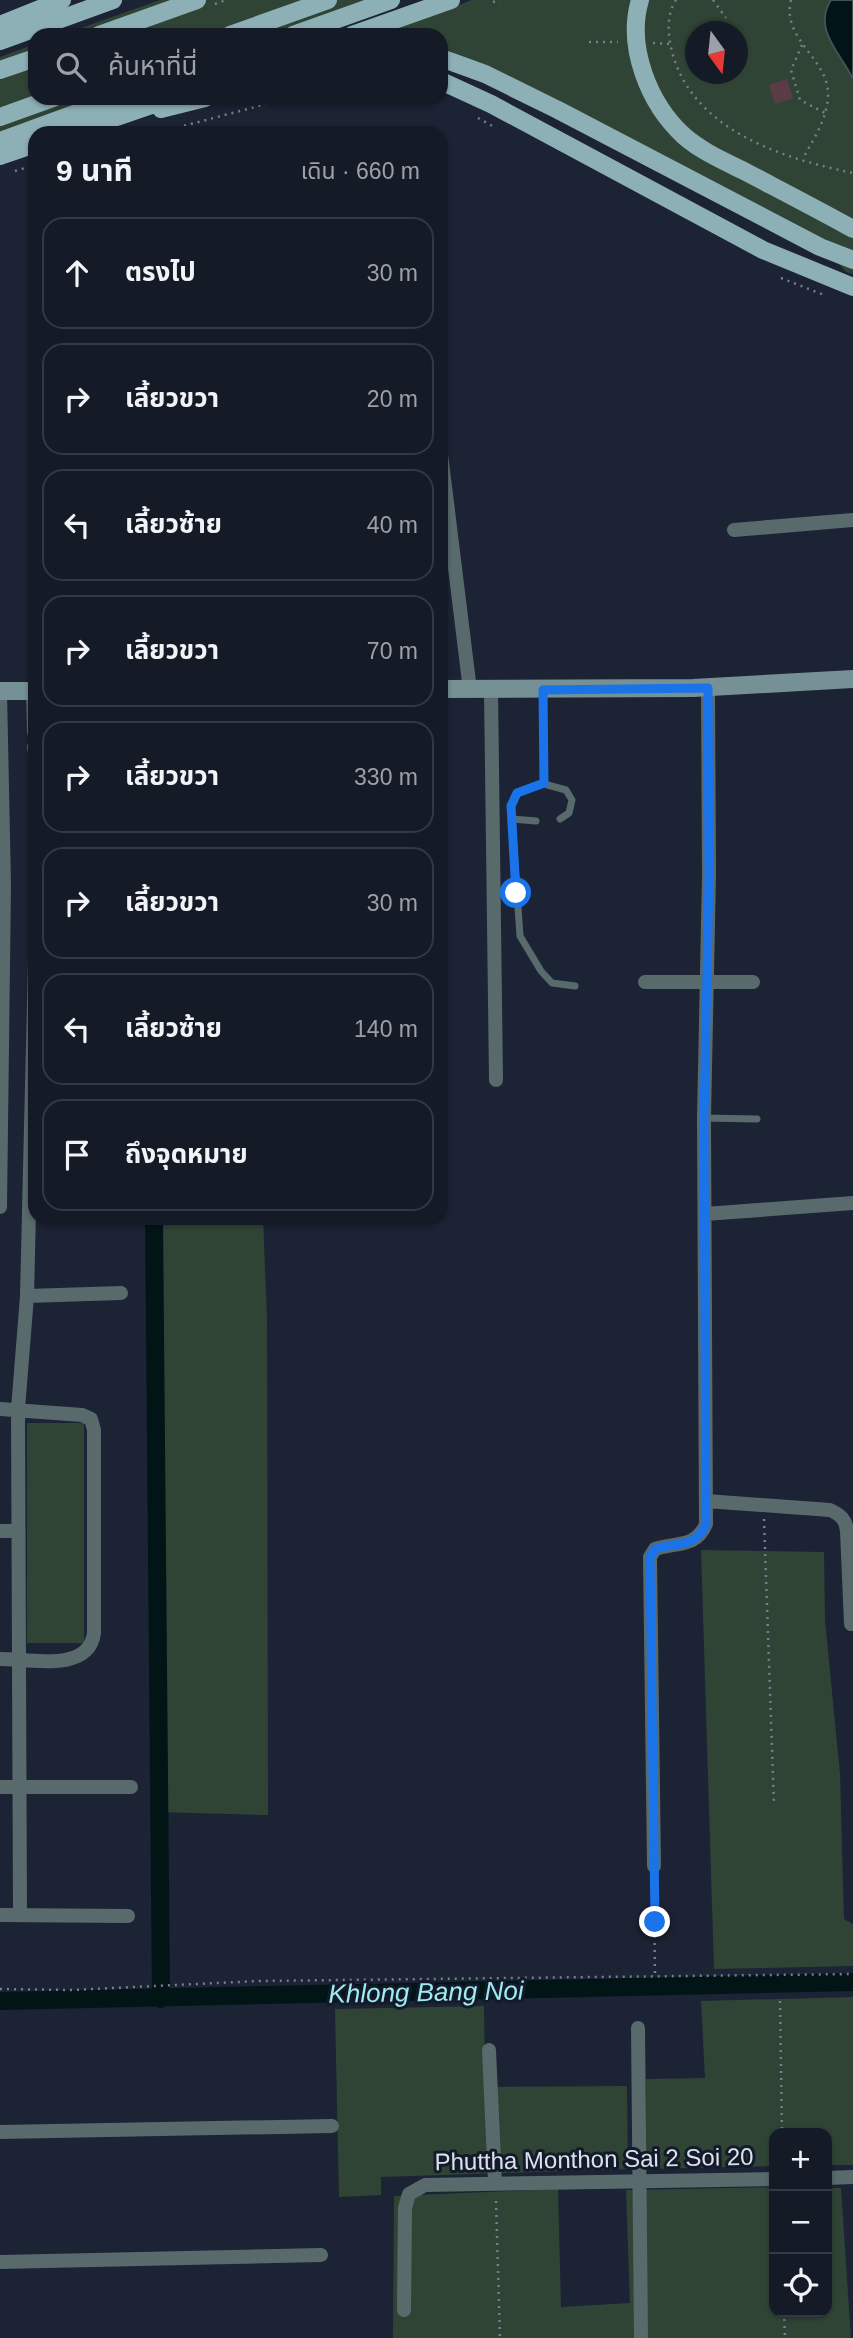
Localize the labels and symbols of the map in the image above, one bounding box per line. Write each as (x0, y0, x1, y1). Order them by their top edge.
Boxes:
north arrow (685, 21, 748, 84)
route start (500, 877, 531, 908)
route end (639, 1906, 670, 1937)
water label: Khlong Bang Noi (328, 1975, 525, 2009)
street label: Phuttha Monthon Sai 2 Soi 20 (434, 2143, 754, 2175)

